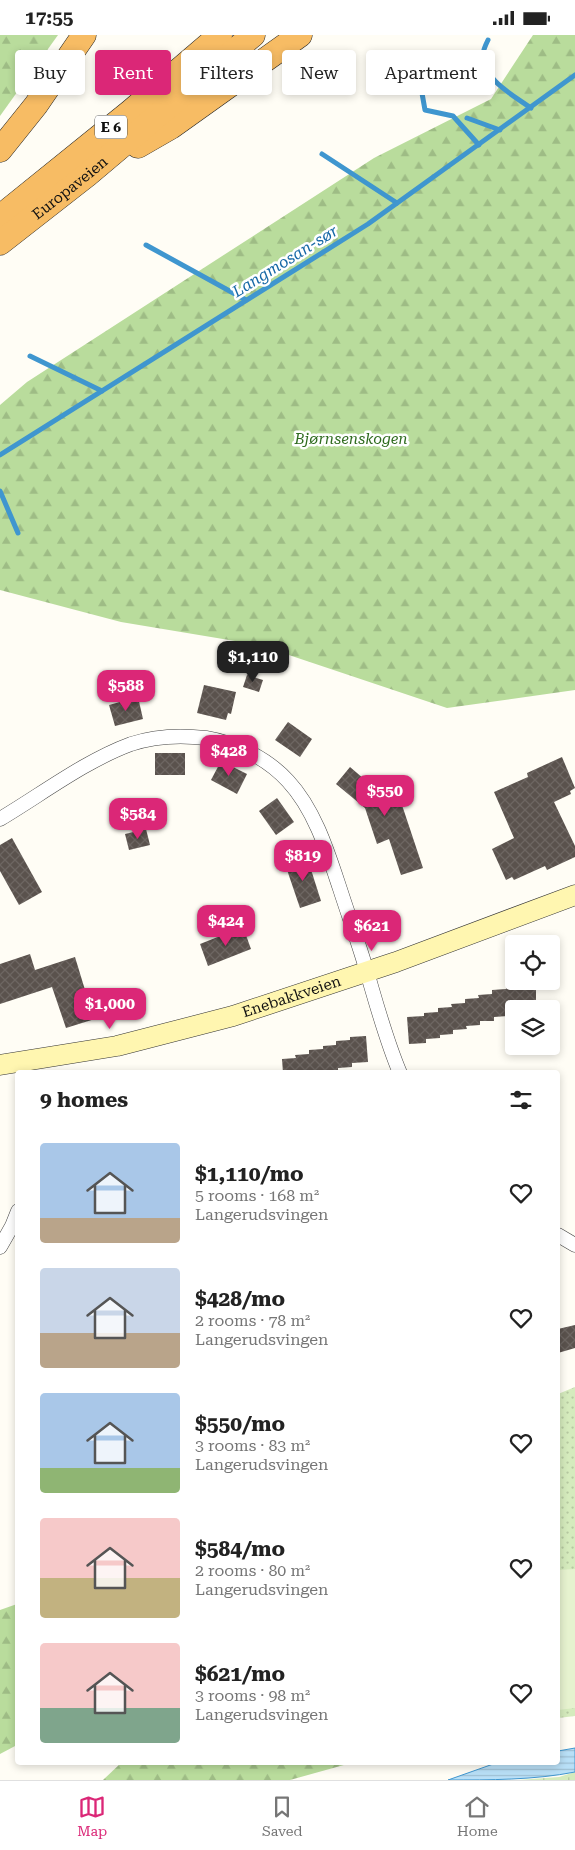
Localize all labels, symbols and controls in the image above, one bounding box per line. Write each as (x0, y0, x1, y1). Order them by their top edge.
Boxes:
text: 17:55 (25, 6, 74, 29)
chip: Buy (15, 50, 85, 95)
chip: Rent (95, 50, 171, 95)
chip: Filters (181, 50, 272, 95)
chip: New (282, 50, 356, 95)
chip: Apartment (366, 50, 495, 95)
road number: E 6 (95, 115, 127, 139)
street label: Europaveien (29, 152, 111, 223)
water label: Langmosan-sør (228, 221, 342, 302)
park label: Bjørnsenskogen (293, 430, 408, 448)
pin: $1,110 (212, 641, 294, 683)
text: $1,110 (228, 647, 278, 666)
pin: $588 (96, 669, 156, 712)
text: $588 (108, 676, 144, 695)
pin: $428 (199, 735, 259, 777)
text: $428 (211, 741, 247, 760)
pin: $550 (355, 775, 415, 817)
text: $550 (367, 781, 403, 800)
pin: $584 (108, 797, 168, 840)
text: $584 (120, 804, 156, 823)
pin: $819 (273, 839, 333, 882)
text: $819 (285, 846, 321, 865)
pin: $424 (196, 905, 256, 947)
pin: $621 (342, 909, 402, 952)
text: $424 (208, 911, 244, 930)
text: $621 (354, 916, 390, 935)
map controls (505, 935, 560, 1055)
button: locate (505, 935, 560, 990)
street label: Enebakkveien (240, 972, 344, 1021)
pin: $1,000 (69, 987, 151, 1030)
text: $1,000 (85, 994, 135, 1013)
button: layers (505, 1000, 560, 1055)
icon: filters (507, 1086, 535, 1114)
text: 9 homes (40, 1088, 128, 1112)
text: $1,110/mo (195, 1162, 304, 1186)
icon: home (80, 1163, 140, 1223)
icon: heart (507, 1179, 535, 1207)
text: 5 rooms · 168 m² (195, 1186, 319, 1205)
text: Langerudsvingen (195, 1205, 328, 1224)
text: $428/mo (195, 1287, 285, 1311)
icon: home (80, 1288, 140, 1348)
icon: heart (507, 1304, 535, 1332)
text: 2 rooms · 78 m² (195, 1311, 310, 1330)
text: Langerudsvingen (195, 1330, 328, 1349)
text: $550/mo (195, 1412, 285, 1436)
icon: home (80, 1413, 140, 1473)
icon: heart (507, 1429, 535, 1457)
text: 3 rooms · 83 m² (195, 1436, 310, 1455)
text: Langerudsvingen (195, 1455, 328, 1474)
text: $584/mo (195, 1537, 285, 1561)
icon: home (80, 1538, 140, 1598)
icon: heart (507, 1554, 535, 1582)
text: 2 rooms · 80 m² (195, 1561, 310, 1580)
text: Langerudsvingen (195, 1580, 328, 1599)
text: $621/mo (195, 1662, 285, 1686)
icon: home (80, 1663, 140, 1723)
icon: heart (507, 1679, 535, 1707)
text: 3 rooms · 98 m² (195, 1686, 310, 1705)
text: Langerudsvingen (195, 1705, 328, 1724)
tab: Map (77, 1793, 107, 1839)
tab: Saved (262, 1793, 302, 1839)
tab: Home (457, 1793, 498, 1839)

